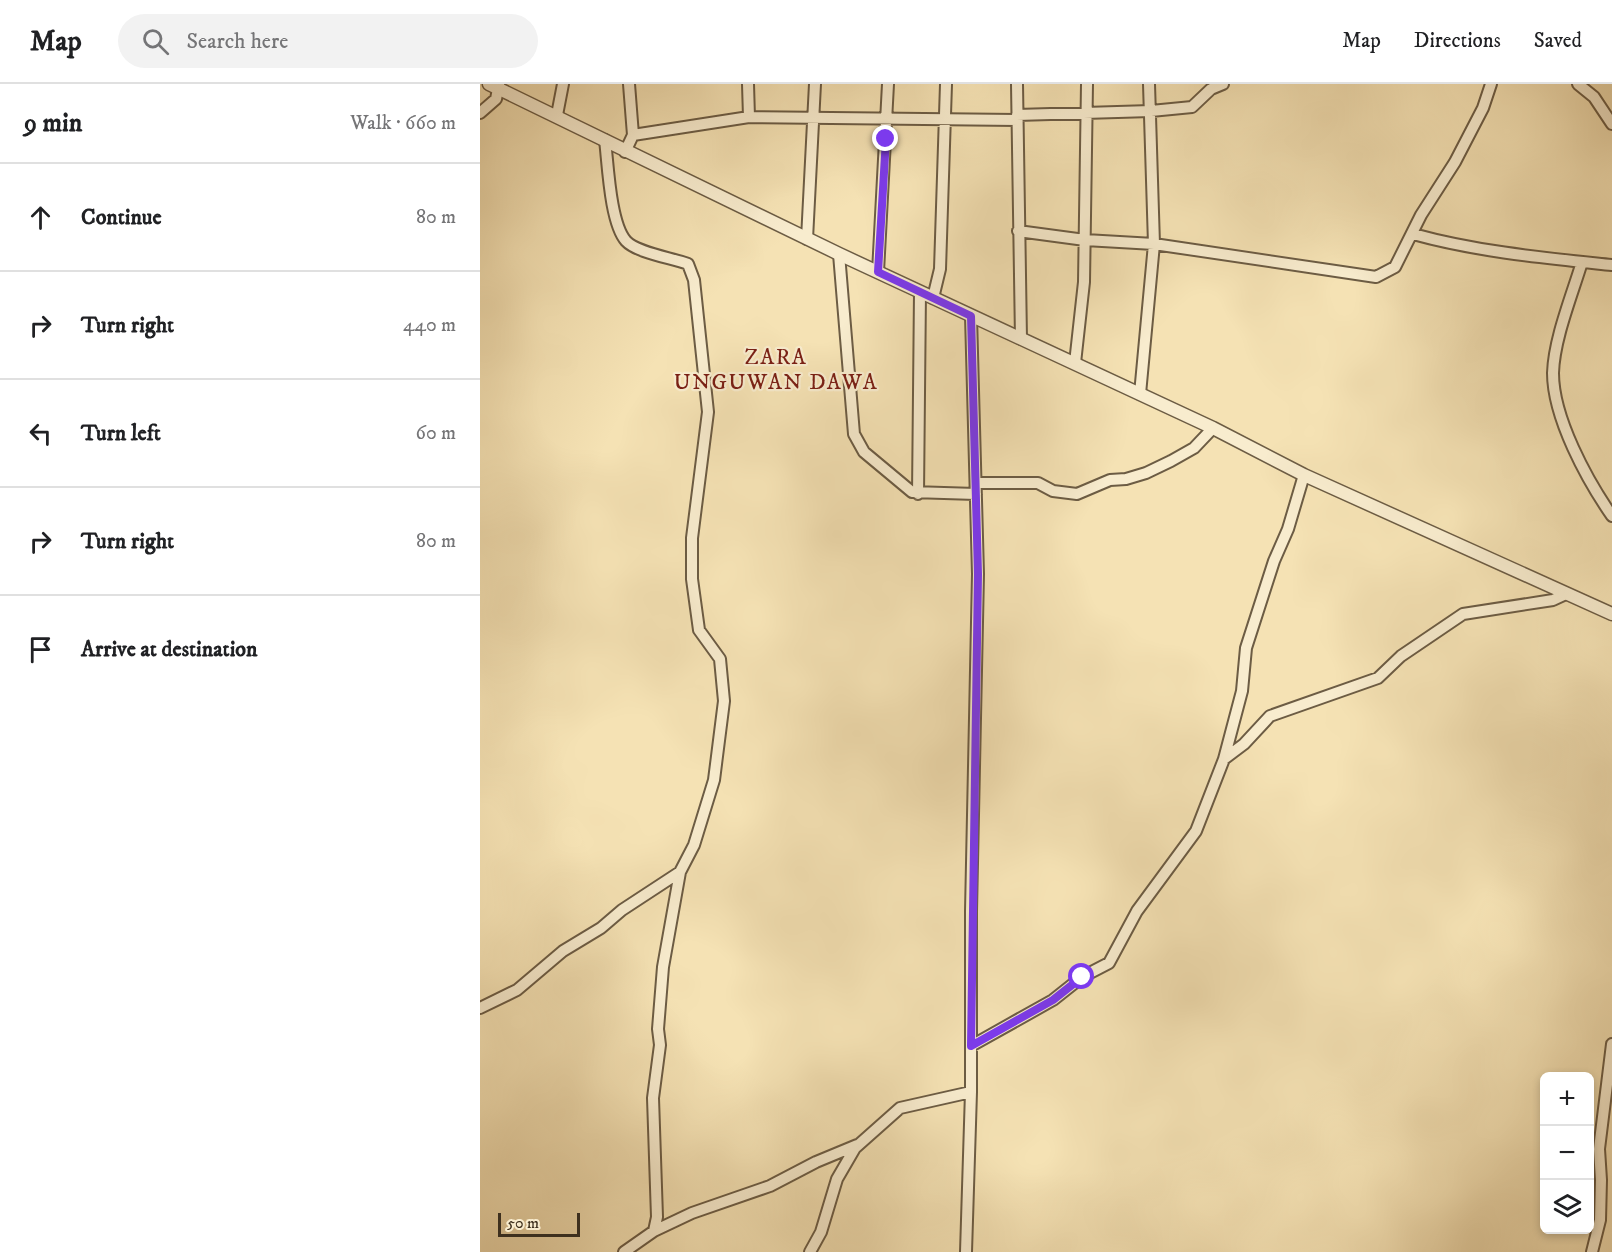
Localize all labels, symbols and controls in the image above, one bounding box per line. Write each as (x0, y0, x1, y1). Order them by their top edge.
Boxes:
search box (118, 14, 538, 68)
text: Map (30, 24, 82, 59)
icon: search (139, 25, 172, 58)
text: Search here (187, 28, 288, 55)
text: Map (1342, 28, 1381, 54)
text: Directions (1414, 28, 1501, 54)
text: Saved (1534, 28, 1582, 54)
text: 9 min (24, 107, 82, 140)
text: Walk · 660 m (350, 111, 456, 136)
route end (872, 125, 898, 151)
icon: ahead (24, 201, 57, 234)
text: Continue (81, 204, 162, 231)
text: 80 m (416, 205, 456, 230)
icon: right (24, 309, 57, 342)
text: Turn right (81, 312, 174, 339)
text: 440 m (403, 313, 456, 338)
district label: ZARA UNGUWAN DAWA (674, 344, 878, 396)
icon: left (24, 417, 57, 450)
text: Turn left (81, 420, 161, 447)
text: 60 m (416, 421, 456, 446)
icon: right (24, 525, 57, 558)
text: Turn right (81, 528, 174, 555)
text: 80 m (416, 529, 456, 554)
icon: arrive (24, 633, 57, 666)
text: Arrive at destination (81, 636, 258, 663)
route start (1068, 963, 1094, 989)
map controls (1540, 1072, 1594, 1234)
button: + (1540, 1072, 1594, 1126)
button: − (1540, 1126, 1594, 1180)
button: layers (1540, 1180, 1594, 1234)
scale bar (498, 1210, 580, 1238)
text: 50 m (507, 1213, 539, 1233)

